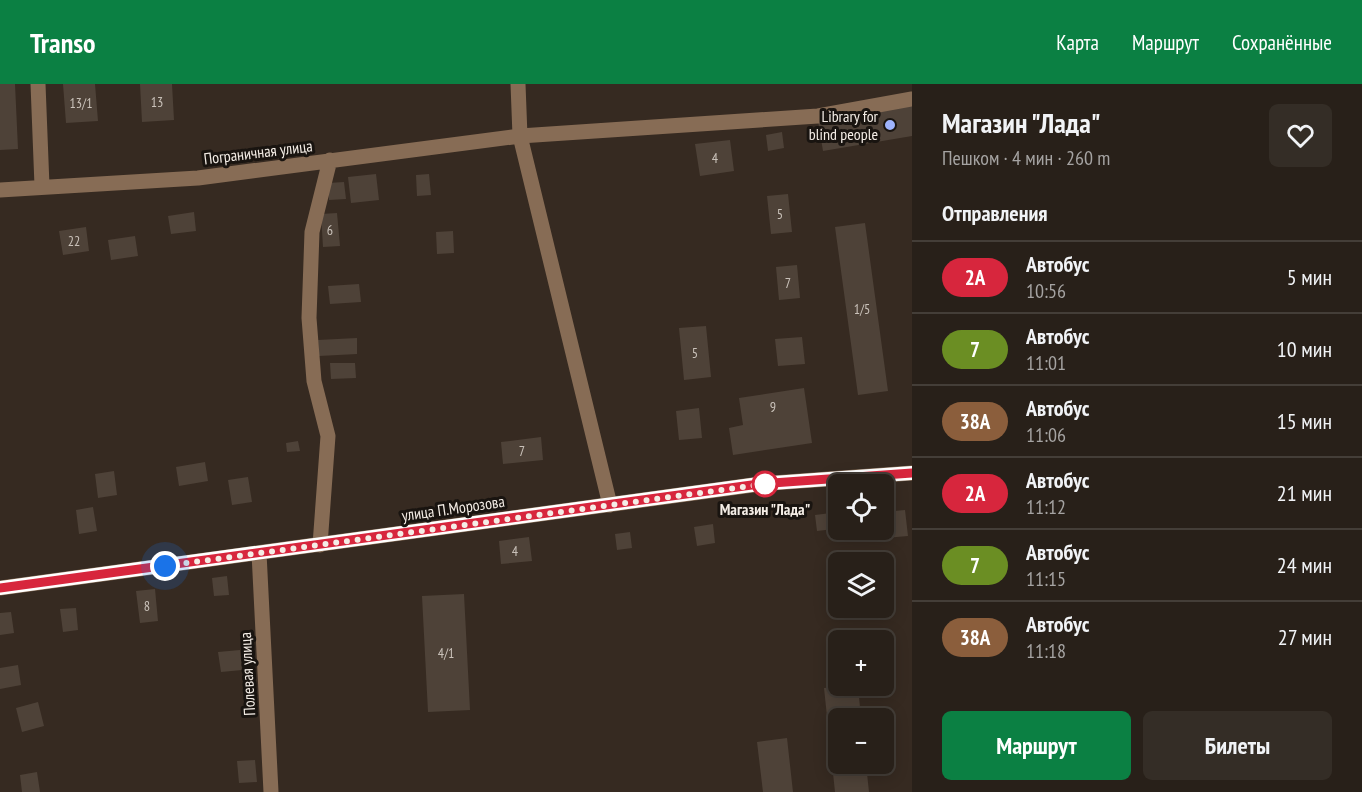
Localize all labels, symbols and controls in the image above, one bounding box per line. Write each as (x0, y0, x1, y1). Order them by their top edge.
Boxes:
text: Transo (30, 24, 95, 61)
text: Карта (1056, 29, 1099, 56)
text: Маршрут (1132, 29, 1199, 56)
text: Сохранённые (1232, 29, 1332, 56)
house number: 13 (151, 93, 163, 111)
house number: 13/1 (69, 94, 93, 112)
text: Магазин "Лада" (942, 104, 1101, 141)
button: heart (1269, 104, 1332, 167)
place label: Library for blind people (809, 106, 879, 144)
marker: Library for blind people (883, 118, 897, 132)
street label: Пограничная улица (202, 135, 314, 169)
text: Пешком · 4 мин · 260 m (942, 145, 1110, 171)
house number: 4 (712, 149, 719, 167)
text: Отправления (942, 199, 1048, 227)
house number: 5 (777, 205, 783, 223)
house number: 6 (327, 221, 333, 239)
house number: 22 (68, 232, 80, 250)
text: Автобус (1026, 250, 1089, 278)
text: 5 мин (1287, 263, 1332, 291)
text: 2А (965, 264, 985, 291)
house number: 7 (785, 274, 791, 292)
text: 10:56 (1026, 278, 1066, 304)
house number: 1/5 (854, 300, 870, 318)
text: Автобус (1026, 322, 1089, 350)
text: 10 мин (1277, 335, 1332, 363)
text: 7 (970, 336, 980, 363)
house number: 5 (692, 344, 698, 362)
text: 11:01 (1026, 350, 1066, 376)
text: Автобус (1026, 394, 1089, 422)
house number: 9 (770, 398, 776, 416)
text: 15 мин (1277, 407, 1332, 435)
text: 38А (960, 408, 990, 435)
text: 11:06 (1026, 422, 1066, 448)
house number: 7 (519, 442, 525, 460)
text: Автобус (1026, 466, 1089, 494)
marker: Магазин "Лада" (752, 471, 778, 497)
map controls (828, 474, 894, 774)
button: locate (828, 474, 894, 540)
text: 21 мин (1277, 479, 1332, 507)
text: 2А (965, 480, 985, 507)
street label: улица П.Морозова (400, 491, 506, 525)
text: 11:12 (1026, 494, 1066, 520)
place label: Магазин "Лада" (720, 499, 810, 519)
text: Автобус (1026, 538, 1089, 566)
house number: 4 (512, 542, 519, 560)
your location (150, 551, 180, 581)
text: 24 мин (1277, 551, 1332, 579)
button: layers (828, 552, 894, 618)
text: 7 (970, 552, 980, 579)
text: 11:15 (1026, 566, 1066, 592)
house number: 8 (144, 597, 150, 615)
text: Автобус (1026, 610, 1089, 638)
text: 27 мин (1278, 623, 1332, 651)
text: 38А (960, 624, 990, 651)
button: + (828, 630, 894, 696)
street label: Полевая улица (235, 632, 259, 716)
text: 11:18 (1026, 638, 1066, 664)
house number: 4/1 (438, 644, 454, 662)
button: − (828, 708, 894, 774)
button: Маршрут (942, 711, 1131, 780)
button: Билеты (1143, 711, 1332, 780)

